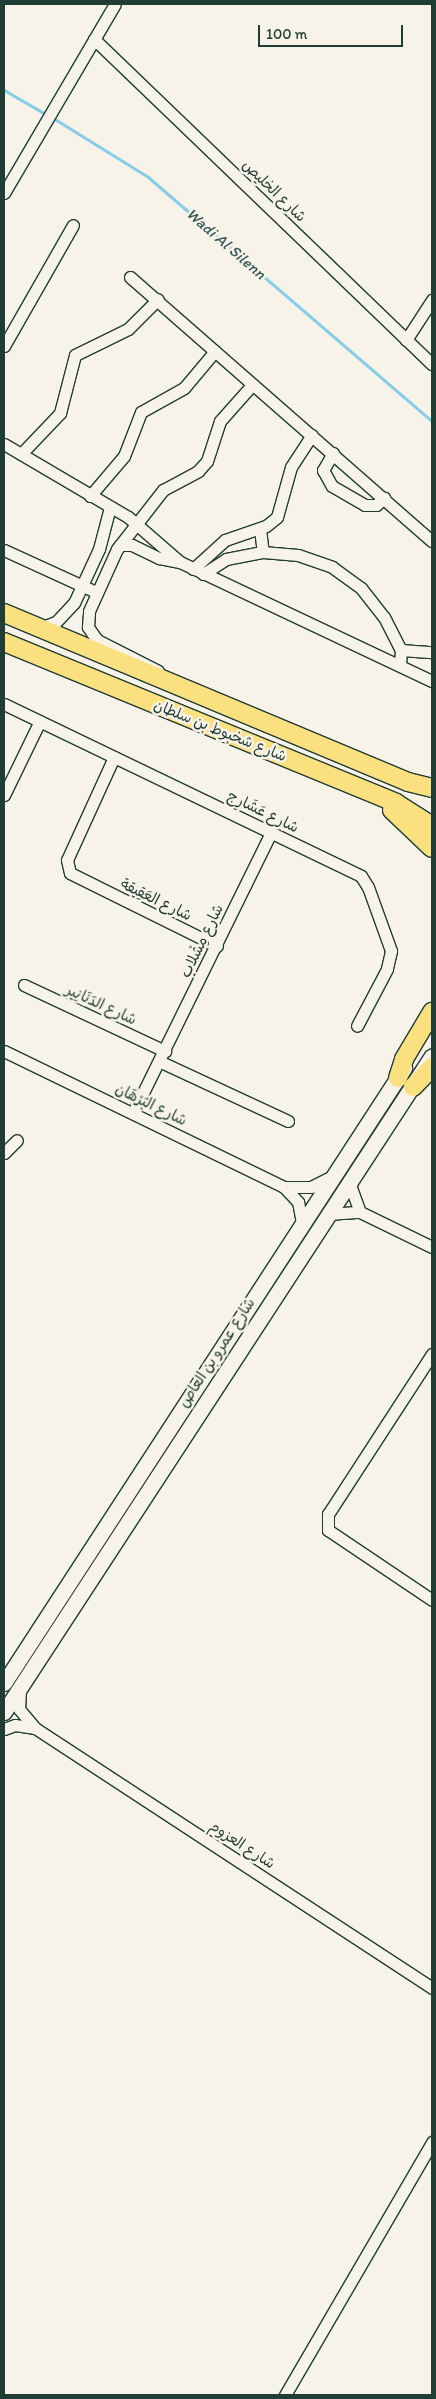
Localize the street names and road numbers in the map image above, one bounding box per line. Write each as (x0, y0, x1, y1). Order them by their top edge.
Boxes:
street label: شارع الخليص (238, 156, 310, 226)
street label: شارع شخبوط بن سلطان (151, 696, 289, 766)
street label: شارع عَشَارِج (225, 787, 301, 837)
street label: شارع العَقِيقة (117, 875, 195, 925)
street label: شارع مِشْلاب (176, 901, 228, 981)
street label: شارع الدَنَانِير (63, 981, 139, 1029)
street label: شارع البُرْهَان (112, 1080, 190, 1130)
street label: شارع عمرو بن العاص (175, 1295, 259, 1411)
street label: شارع العزوم (206, 1817, 278, 1873)

